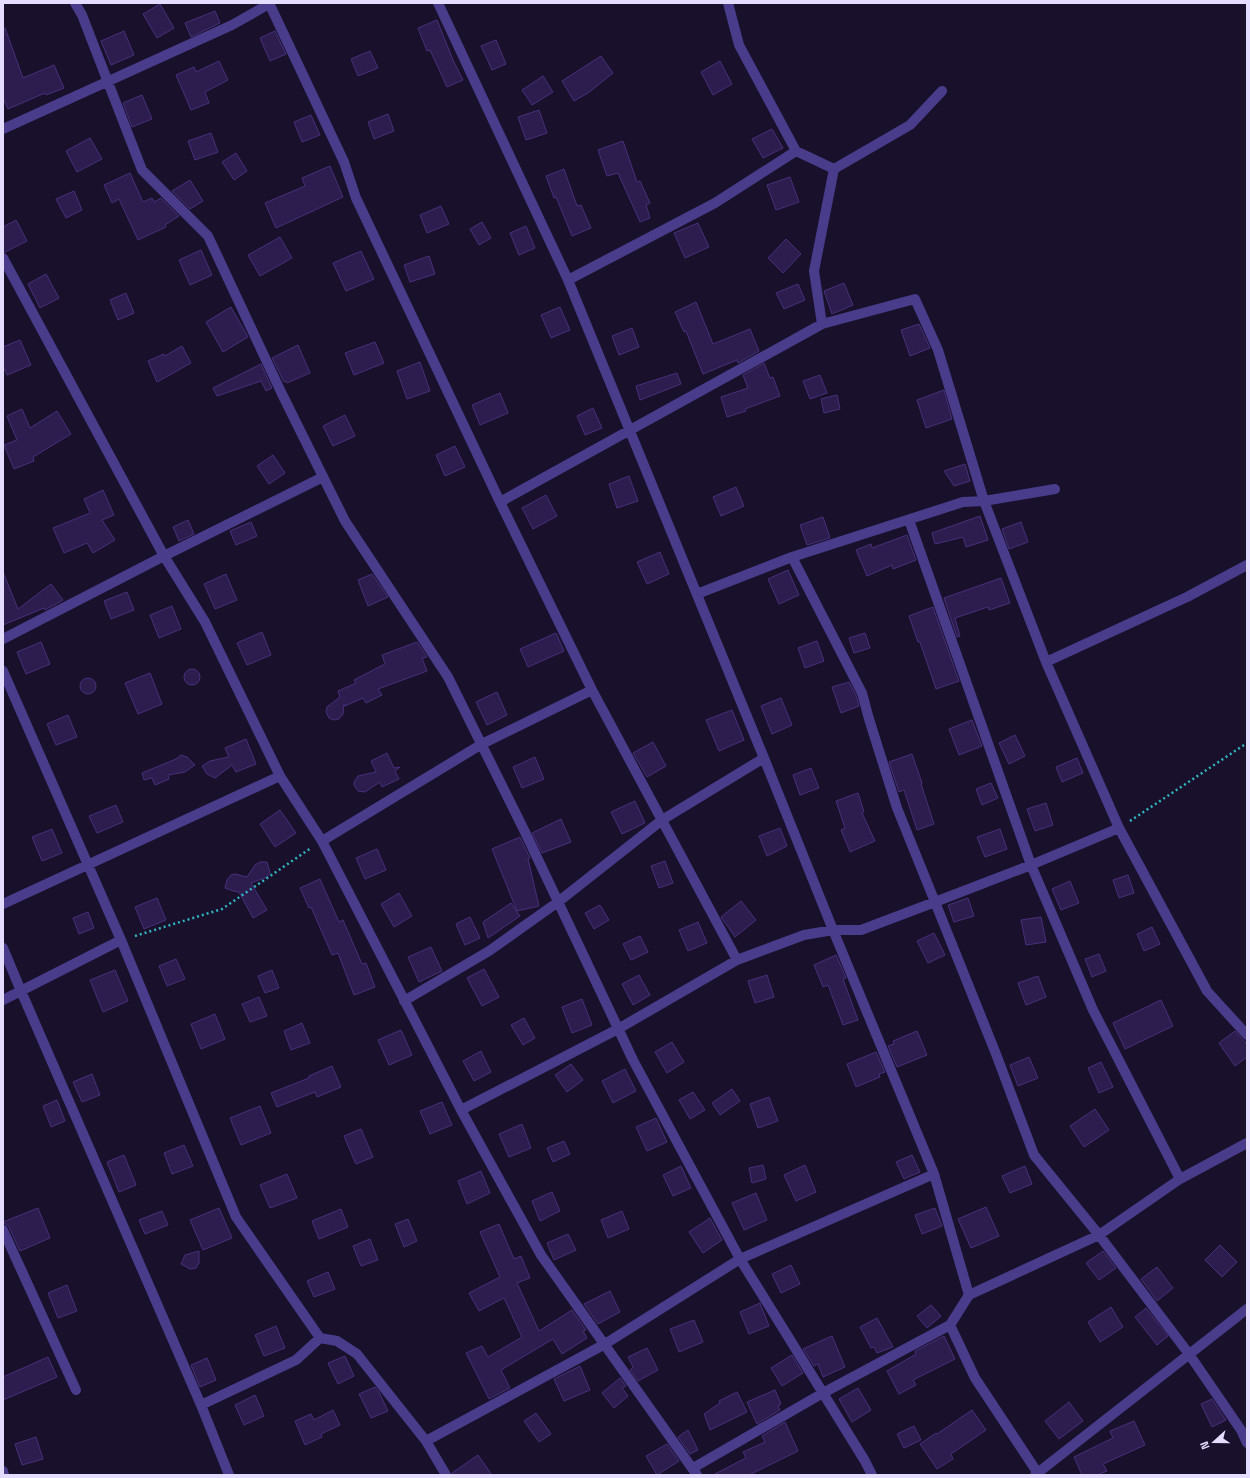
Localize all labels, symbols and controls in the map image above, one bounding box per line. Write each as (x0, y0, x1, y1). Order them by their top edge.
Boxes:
north arrow (1194, 1422, 1234, 1462)
text: N (1197, 1440, 1213, 1452)

